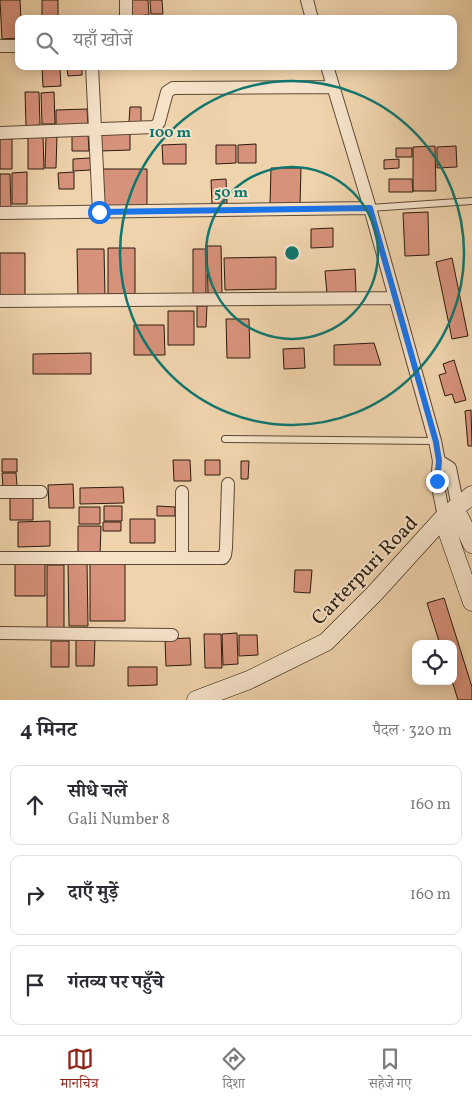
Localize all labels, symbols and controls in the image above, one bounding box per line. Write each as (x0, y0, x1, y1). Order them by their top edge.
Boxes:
search box (15, 15, 457, 70)
text: यहाँ खोजें (73, 28, 132, 54)
icon: search (33, 29, 61, 57)
text: 100 m (149, 123, 192, 144)
text: 50 m (214, 183, 248, 204)
route start (88, 201, 111, 224)
centre of rings (283, 244, 301, 262)
route end (426, 470, 449, 493)
street label: Carterpuri Road (306, 510, 425, 632)
map controls (412, 640, 457, 685)
button: locate (412, 640, 457, 685)
text: 4 मिनट (20, 716, 77, 745)
text: पैदल · 320 m (373, 720, 452, 742)
text: सीधे चलें (68, 779, 127, 805)
icon: ahead (21, 791, 49, 819)
text: 160 m (410, 794, 451, 816)
text: Gali Number 8 (68, 809, 170, 831)
text: दाएँ मुड़ें (68, 880, 118, 906)
icon: right (21, 881, 49, 909)
text: 160 m (410, 884, 451, 906)
text: गंतव्य पर पहुँचे (68, 970, 163, 996)
icon: arrive (21, 971, 49, 999)
tab: मानचित्र (61, 1045, 99, 1097)
tab: दिशा (220, 1045, 248, 1097)
tab: सहेजे गए (369, 1045, 411, 1097)

